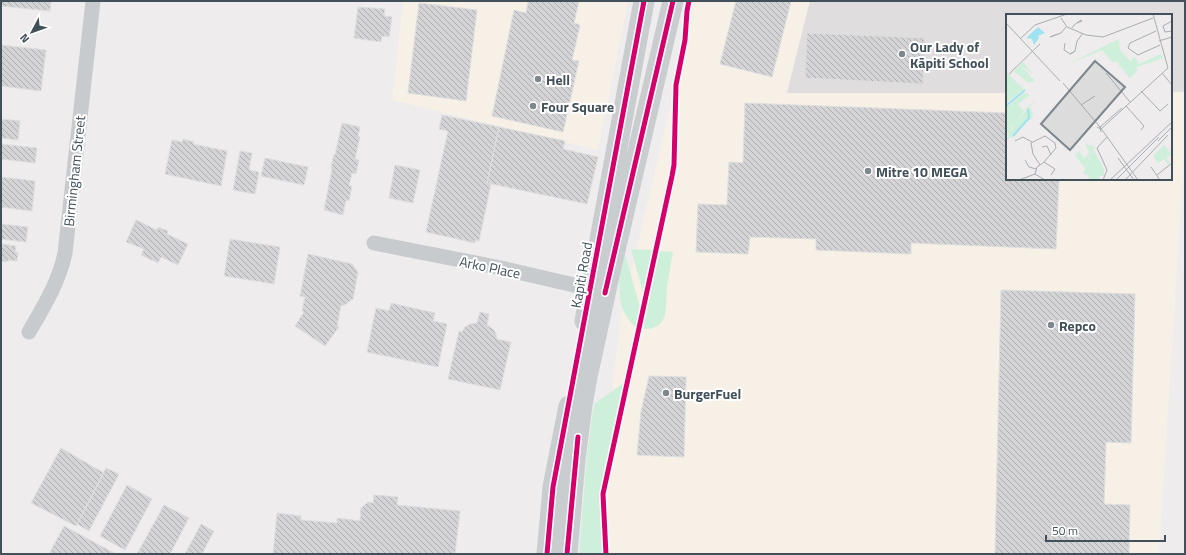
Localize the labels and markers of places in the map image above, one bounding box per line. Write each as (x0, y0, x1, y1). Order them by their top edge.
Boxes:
place label: Our Lady of Kāpiti School (910, 36, 989, 73)
marker: Our Lady of Kāpiti School (897, 49, 907, 59)
place label: Hell (546, 69, 570, 90)
marker: Hell (533, 74, 543, 84)
place label: Four Square (541, 96, 614, 117)
marker: Four Square (528, 101, 538, 111)
place label: Mitre 10 MEGA (876, 161, 968, 182)
marker: Mitre 10 MEGA (863, 166, 873, 176)
place label: Repco (1059, 315, 1096, 336)
marker: Repco (1046, 320, 1056, 330)
place label: BurgerFuel (674, 383, 741, 404)
marker: BurgerFuel (661, 388, 671, 398)

